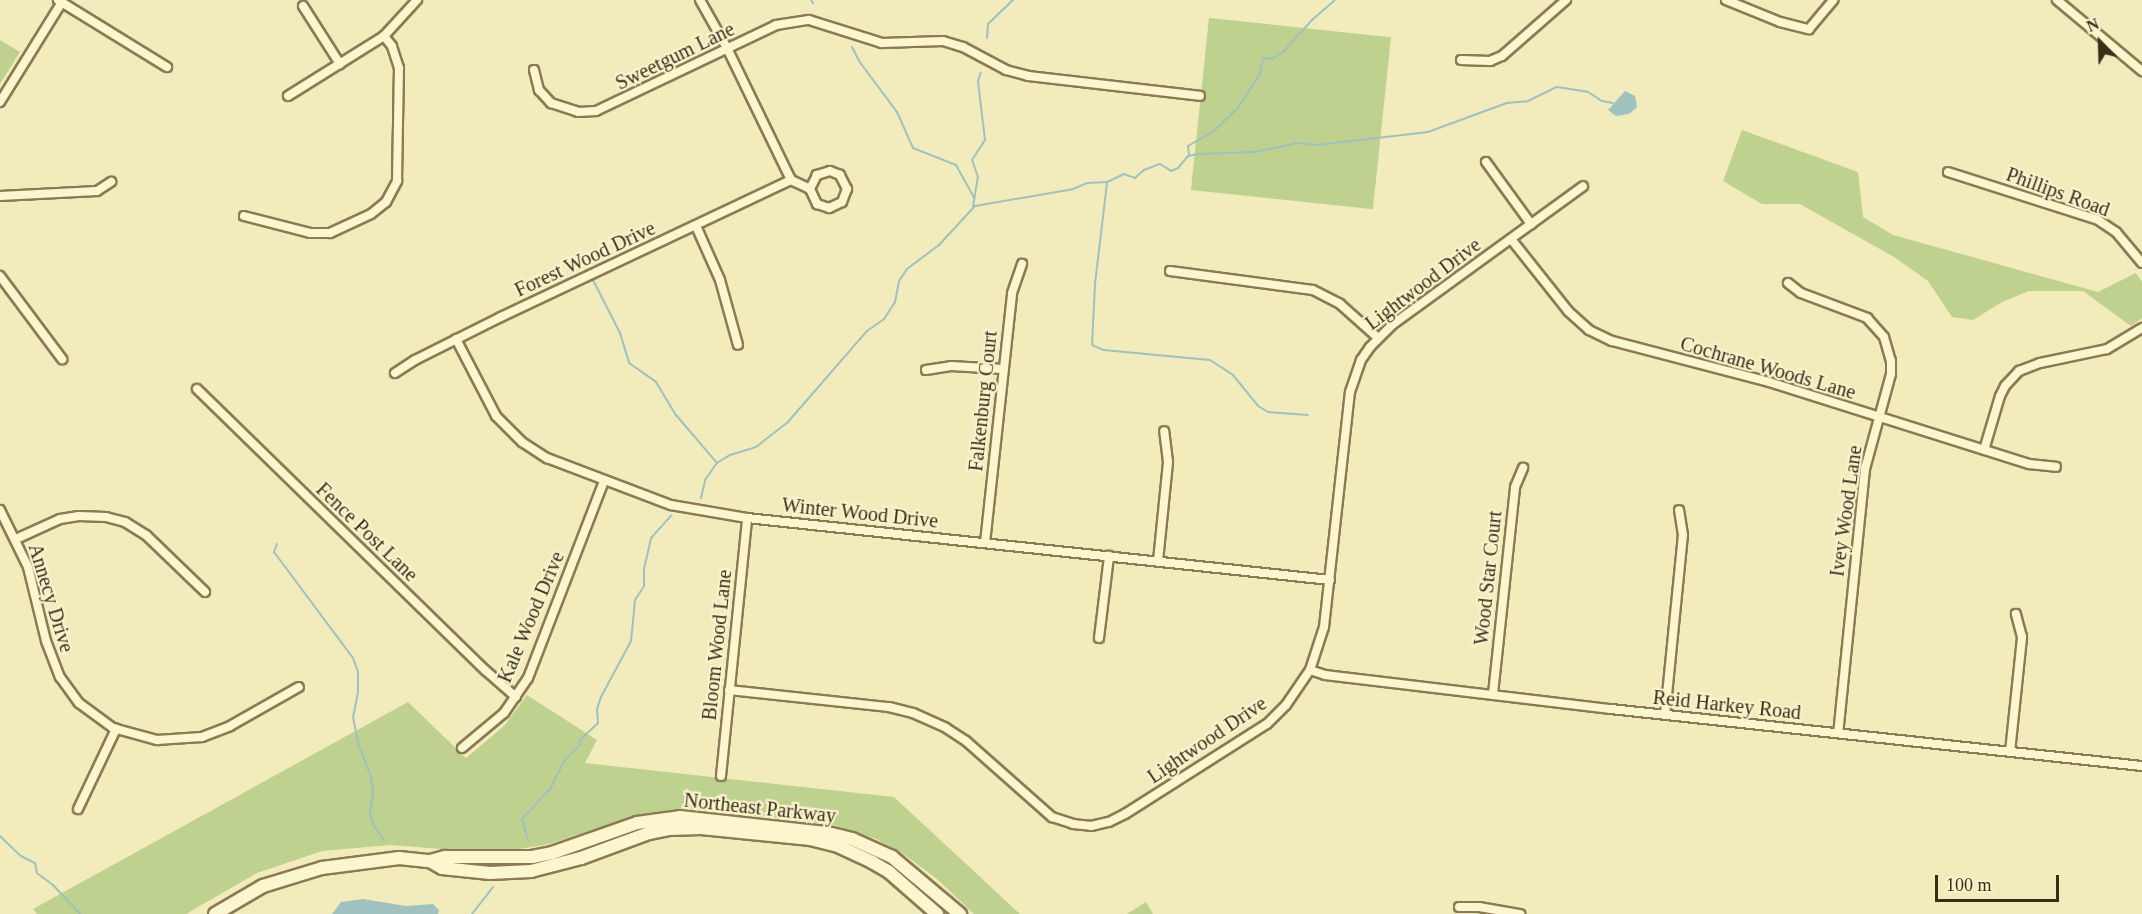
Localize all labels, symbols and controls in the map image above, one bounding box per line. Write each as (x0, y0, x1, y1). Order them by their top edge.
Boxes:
north arrow (2070, 12, 2130, 72)
text: N (2084, 15, 2101, 35)
street label: Sweetgum Lane (612, 17, 738, 95)
street label: Phillips Road (2003, 162, 2113, 222)
street label: Forest Wood Drive (511, 216, 659, 302)
street label: Lightwood Drive (1361, 233, 1485, 335)
street label: Falkenburg Court (964, 329, 1002, 473)
street label: Cochrane Woods Lane (1677, 331, 1859, 405)
street label: Ivey Wood Lane (1825, 444, 1867, 578)
street label: Fence Post Lane (311, 477, 423, 587)
street label: Winter Wood Drive (780, 493, 940, 533)
street label: Wood Star Court (1469, 510, 1507, 646)
street label: Annecy Drive (23, 541, 79, 655)
street label: Kale Wood Drive (492, 548, 570, 686)
street label: Bloom Wood Lane (697, 568, 737, 722)
street label: Reid Harkey Road (1652, 685, 1802, 725)
street label: Lightwood Drive (1143, 691, 1271, 789)
street label: Northeast Parkway (683, 788, 837, 828)
scale bar (1938, 863, 2062, 901)
text: 100 m (1946, 875, 1992, 895)

